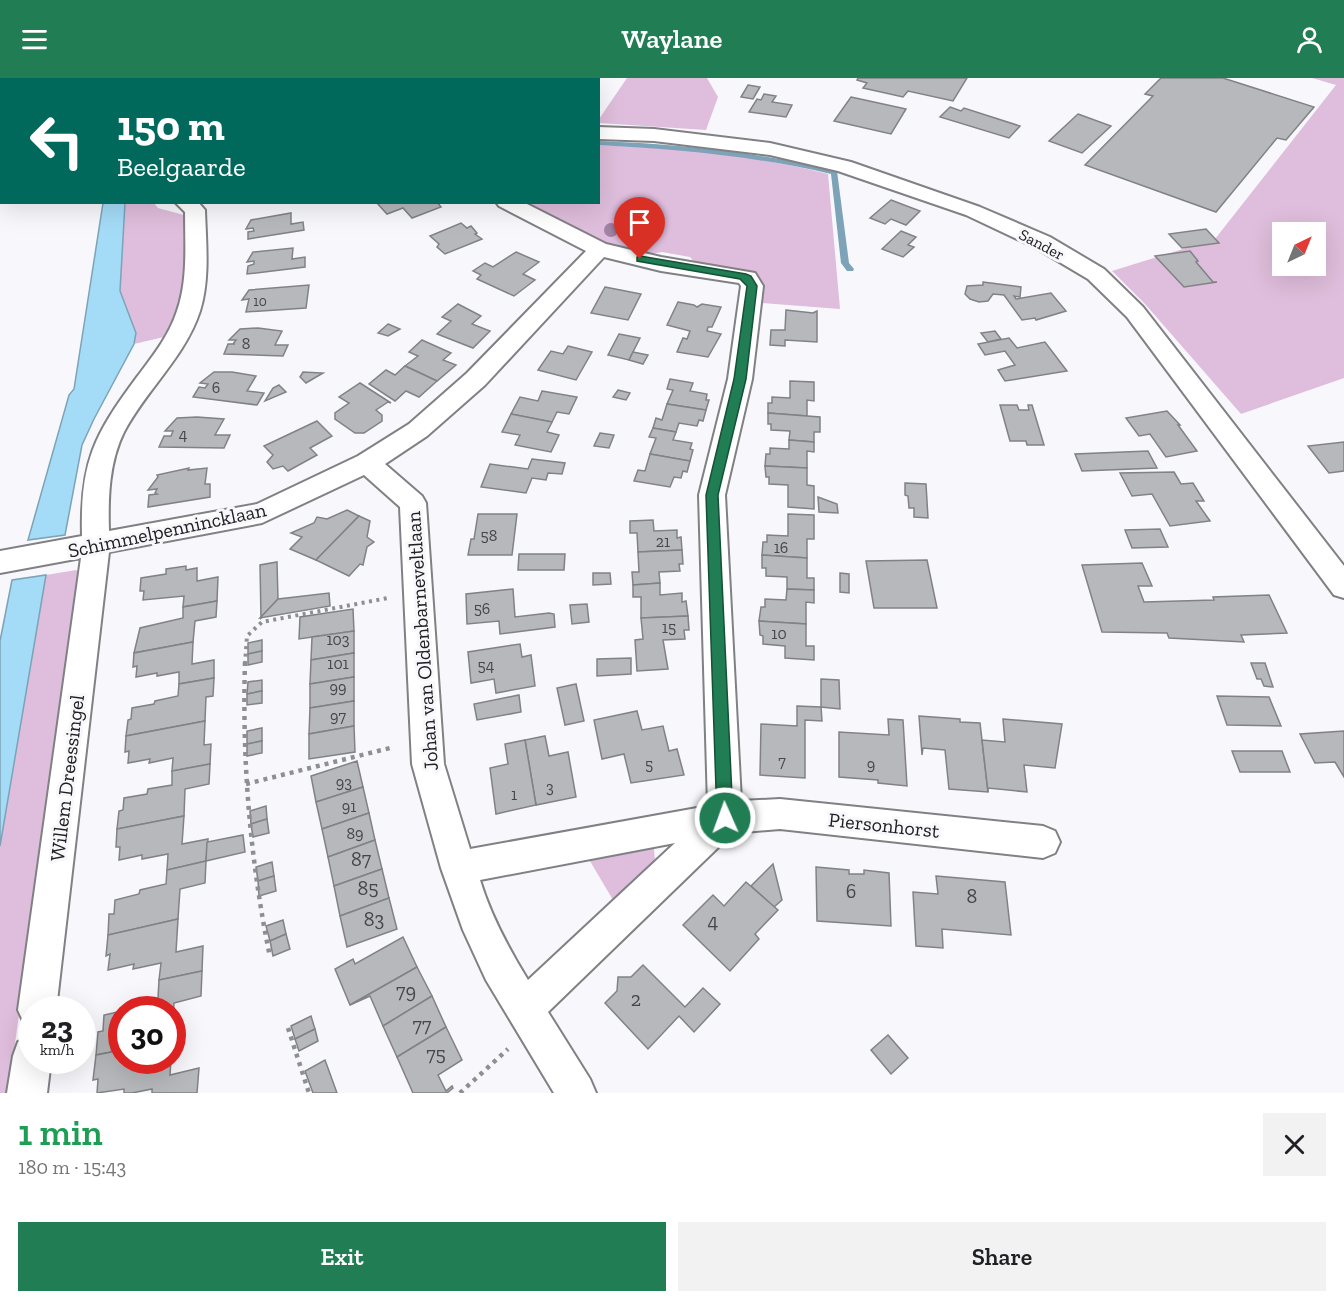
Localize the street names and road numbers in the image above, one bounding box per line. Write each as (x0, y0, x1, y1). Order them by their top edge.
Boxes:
street label: Sander (1016, 225, 1068, 264)
street label: Schimmelpennincklaan (66, 497, 269, 563)
street label: Johan van Oldenbarneveltlaan (401, 510, 443, 771)
street label: Willem Dreessingel (45, 693, 89, 863)
street label: Piersonhorst (827, 807, 941, 843)

